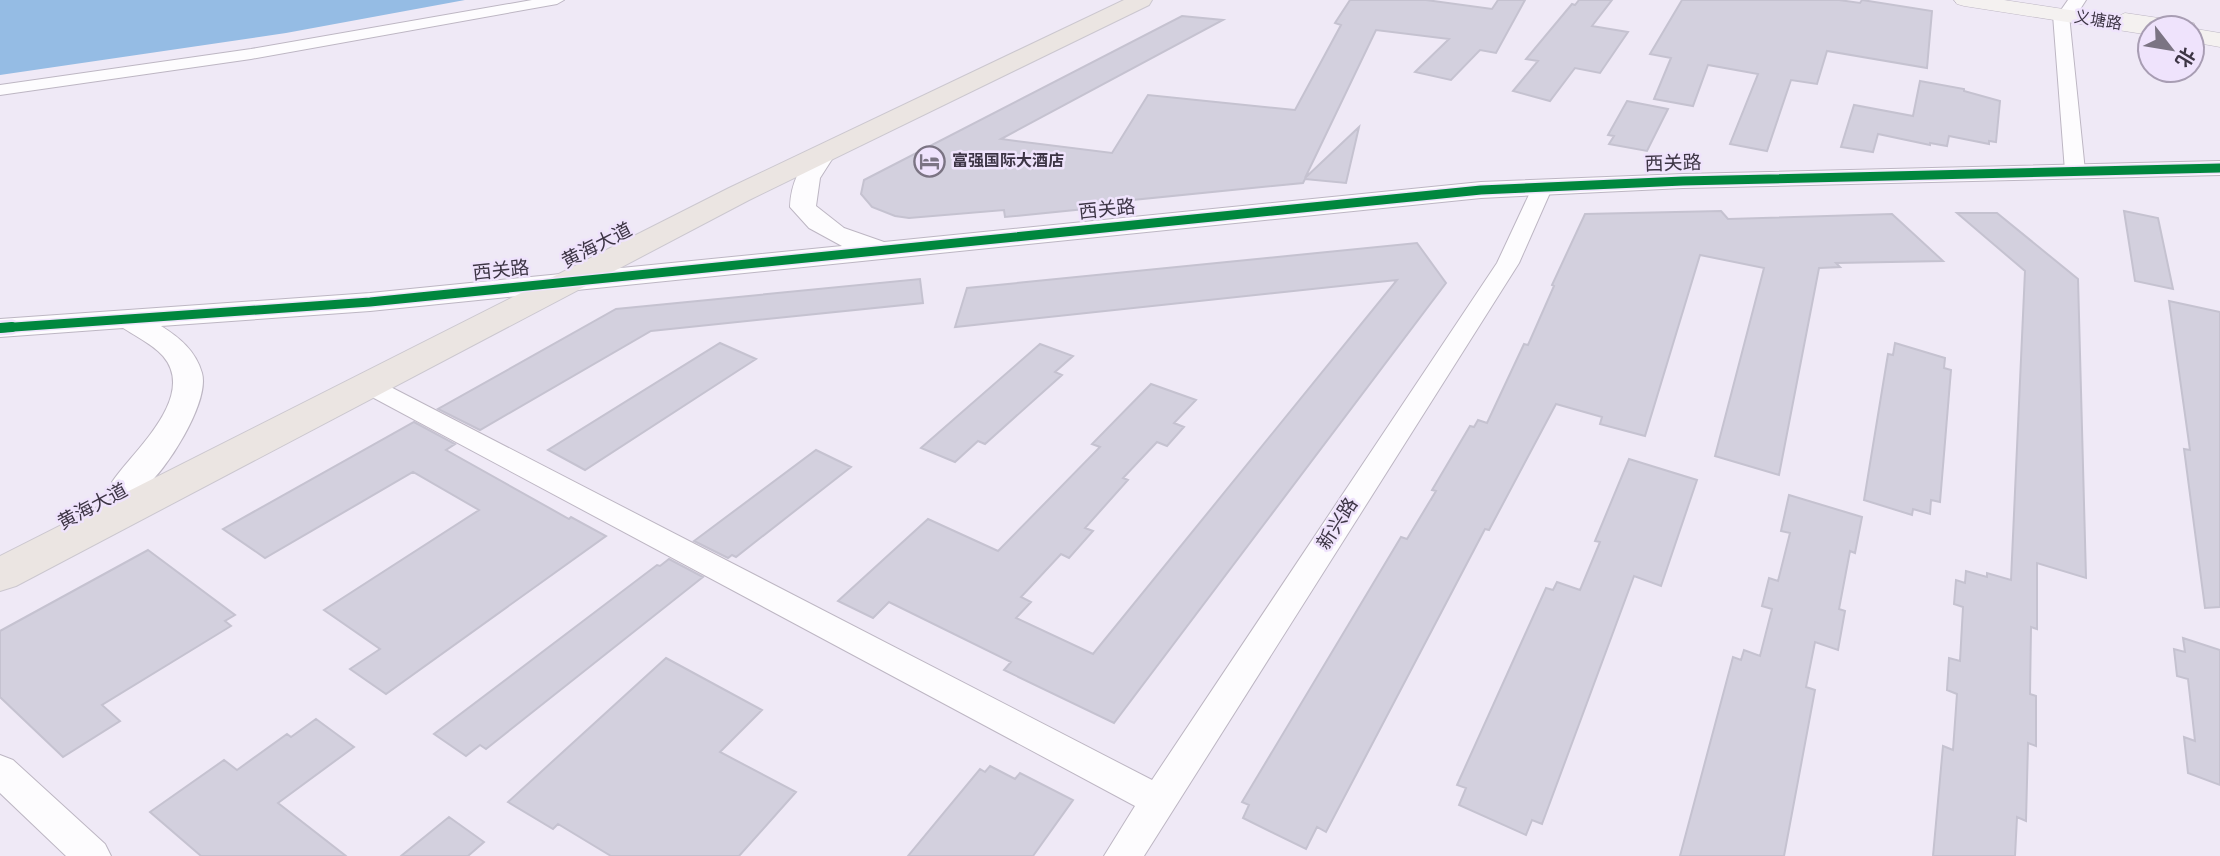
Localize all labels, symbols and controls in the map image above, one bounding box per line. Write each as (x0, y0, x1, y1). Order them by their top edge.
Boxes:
street label: 义塘路 (2073, 8, 2123, 34)
north arrow (2136, 14, 2206, 84)
text: 北 (2170, 43, 2199, 71)
hotel icon: 富强国际大酒店 (912, 144, 946, 178)
place label: 富强国际大酒店 (952, 152, 1064, 171)
street label: 西关路 (1644, 152, 1702, 176)
street label: 西关路 (1077, 196, 1137, 224)
street label: 黄海大道 (558, 218, 636, 274)
street label: 西关路 (471, 257, 531, 285)
street label: 黄海大道 (54, 479, 132, 535)
street label: 新兴路 (1313, 494, 1363, 554)

